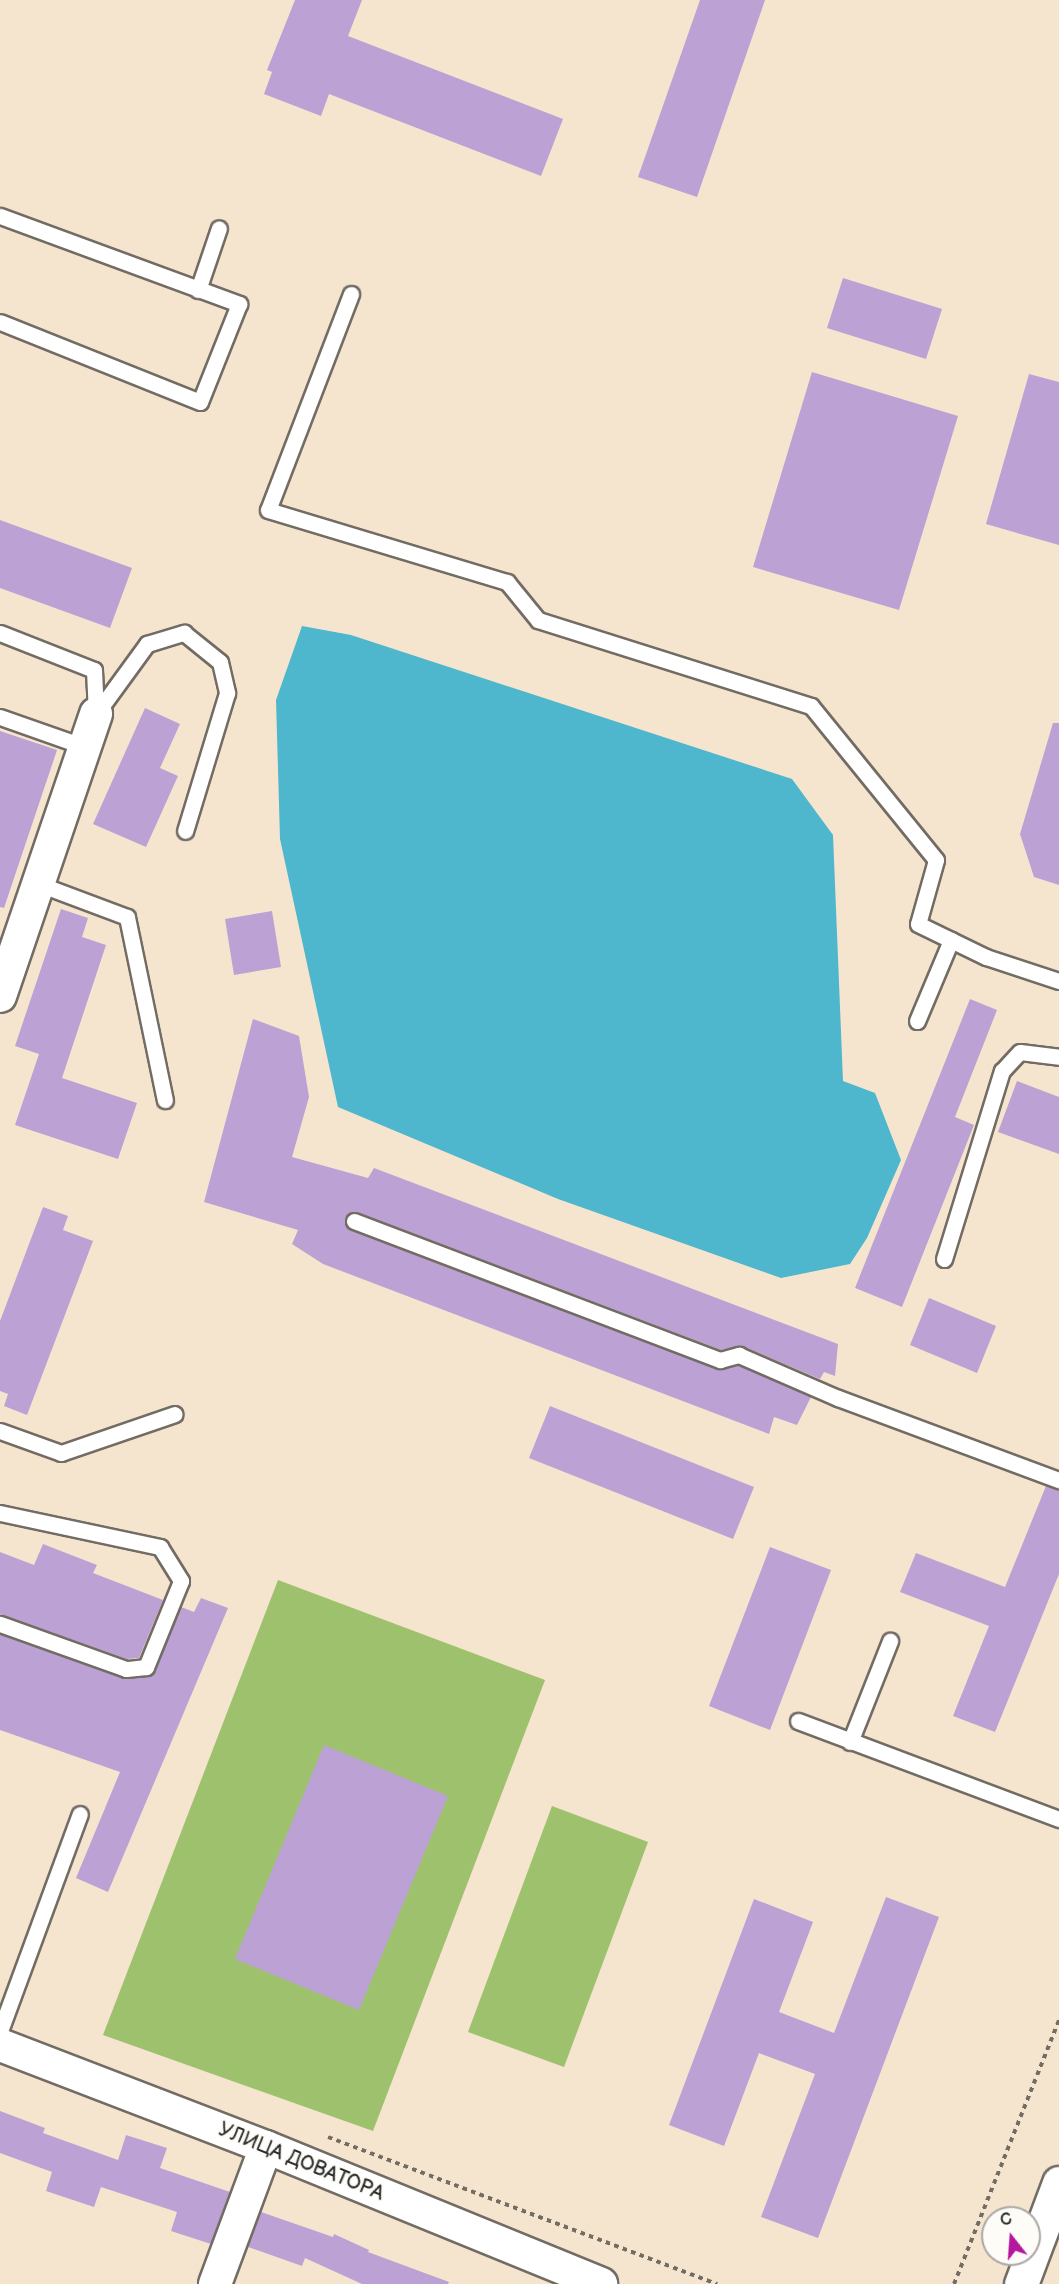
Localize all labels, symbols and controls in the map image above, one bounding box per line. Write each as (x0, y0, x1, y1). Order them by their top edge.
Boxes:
street label: УЛИЦА ДОВАТОРА (215, 2118, 387, 2206)
north arrow (981, 2206, 1041, 2266)
text: С (998, 2210, 1014, 2231)

